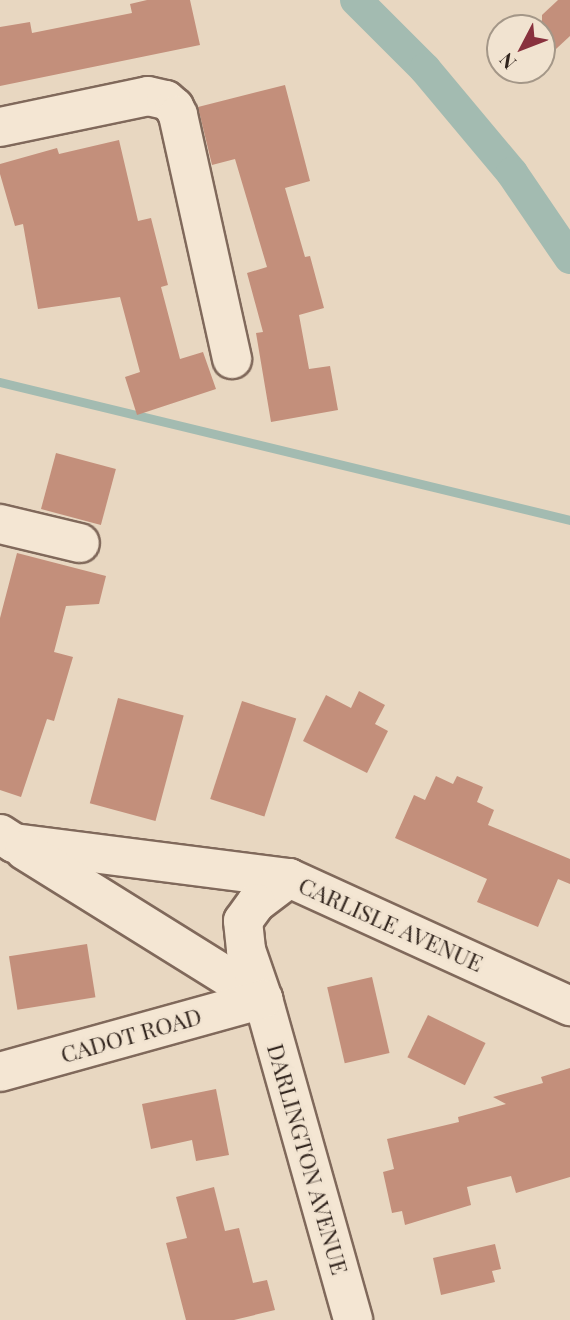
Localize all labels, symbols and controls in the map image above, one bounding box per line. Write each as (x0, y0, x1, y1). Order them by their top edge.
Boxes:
north arrow (486, 14, 556, 84)
text: N (493, 48, 521, 76)
street label: CARLISLE AVENUE (294, 871, 488, 977)
street label: CADOT ROAD (57, 1002, 205, 1068)
street label: DARLINGTON AVENUE (262, 1040, 354, 1278)

